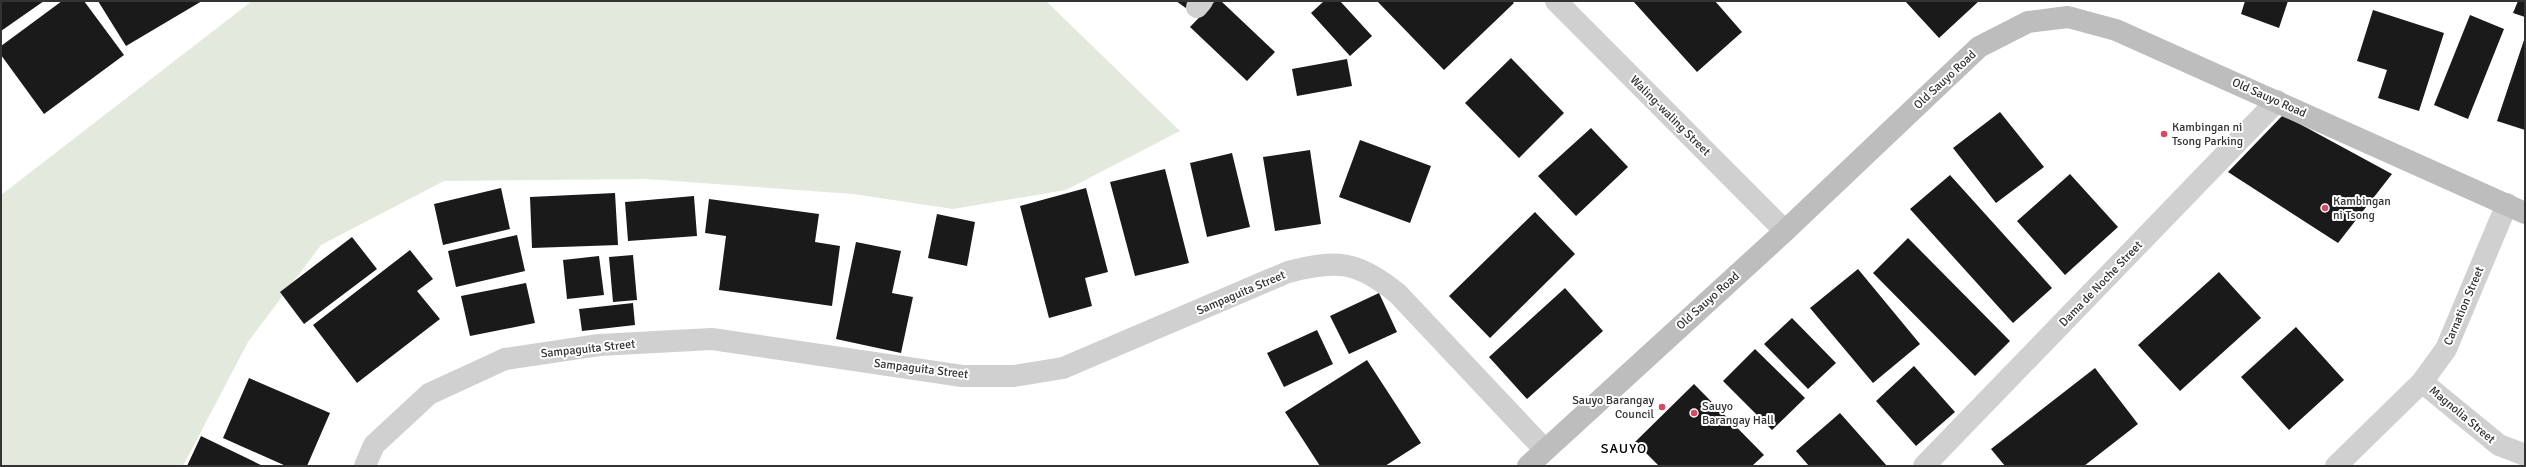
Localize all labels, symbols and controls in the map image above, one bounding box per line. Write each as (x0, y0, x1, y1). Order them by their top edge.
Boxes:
street label: Old Sauyo Road (1911, 47, 1979, 113)
street label: Waling-waling Street (1627, 73, 1713, 159)
street label: Old Sauyo Road (2230, 75, 2308, 121)
place label: Kambingan ni Tsong Parking (2172, 120, 2243, 149)
marker: Kambingan ni Tsong Parking (2159, 129, 2169, 139)
place label: Kambingan ni Tsong (2333, 194, 2391, 223)
marker: Kambingan ni Tsong (2320, 203, 2330, 213)
street label: Dama de Noche Street (2056, 238, 2146, 330)
street label: Carnation Street (2441, 264, 2487, 348)
street label: Sampaguita Street (1194, 268, 1288, 318)
street label: Old Sauyo Road (1673, 269, 1743, 333)
street label: Sampaguita Street (540, 337, 636, 361)
street label: Sampaguita Street (873, 356, 969, 382)
street label: Magnolia Street (2426, 383, 2498, 447)
place label: Sauyo Barangay Council (1572, 393, 1654, 422)
place label: Sauyo Barangay Hall (1702, 399, 1774, 428)
marker: Sauyo Barangay Council (1657, 402, 1667, 412)
marker: Sauyo Barangay Hall (1689, 408, 1699, 418)
district label: SAUYO (1601, 440, 1647, 457)

